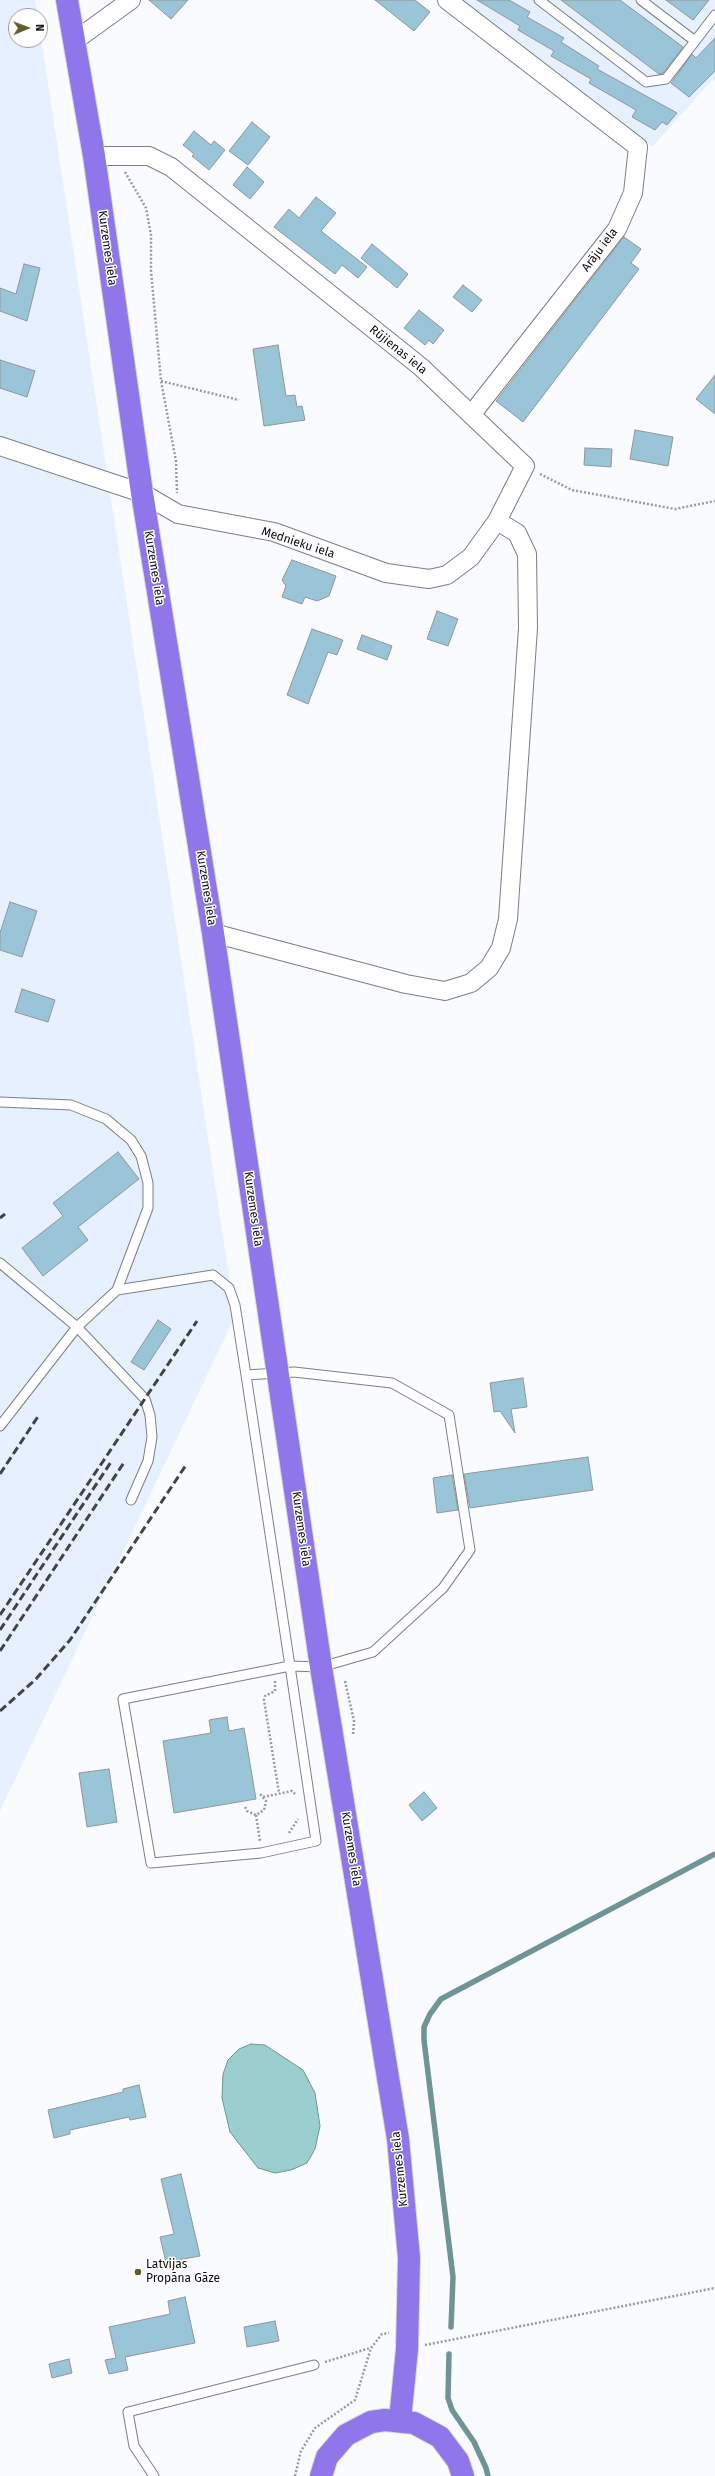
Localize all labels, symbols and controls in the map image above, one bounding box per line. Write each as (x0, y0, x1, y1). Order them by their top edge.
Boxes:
north arrow (8, 8, 48, 48)
text: N (33, 24, 46, 32)
street label: Kurzemes iela (95, 210, 119, 286)
street label: Arāju iela (579, 225, 621, 275)
street label: Rūjienas iela (366, 322, 430, 378)
street label: Mednieku iela (260, 524, 336, 562)
street label: Kurzemes iela (141, 530, 167, 606)
street label: Kurzemes iela (193, 850, 219, 926)
street label: Kurzemes iela (241, 1171, 265, 1247)
street label: Kurzemes iela (289, 1491, 313, 1567)
street label: Kurzemes iela (338, 1811, 364, 1887)
street label: Kurzemes iela (389, 2131, 411, 2207)
place label: Latvijas Propāna Gāze (146, 2258, 220, 2286)
marker: Latvijas Propāna Gāze (133, 2267, 143, 2277)

